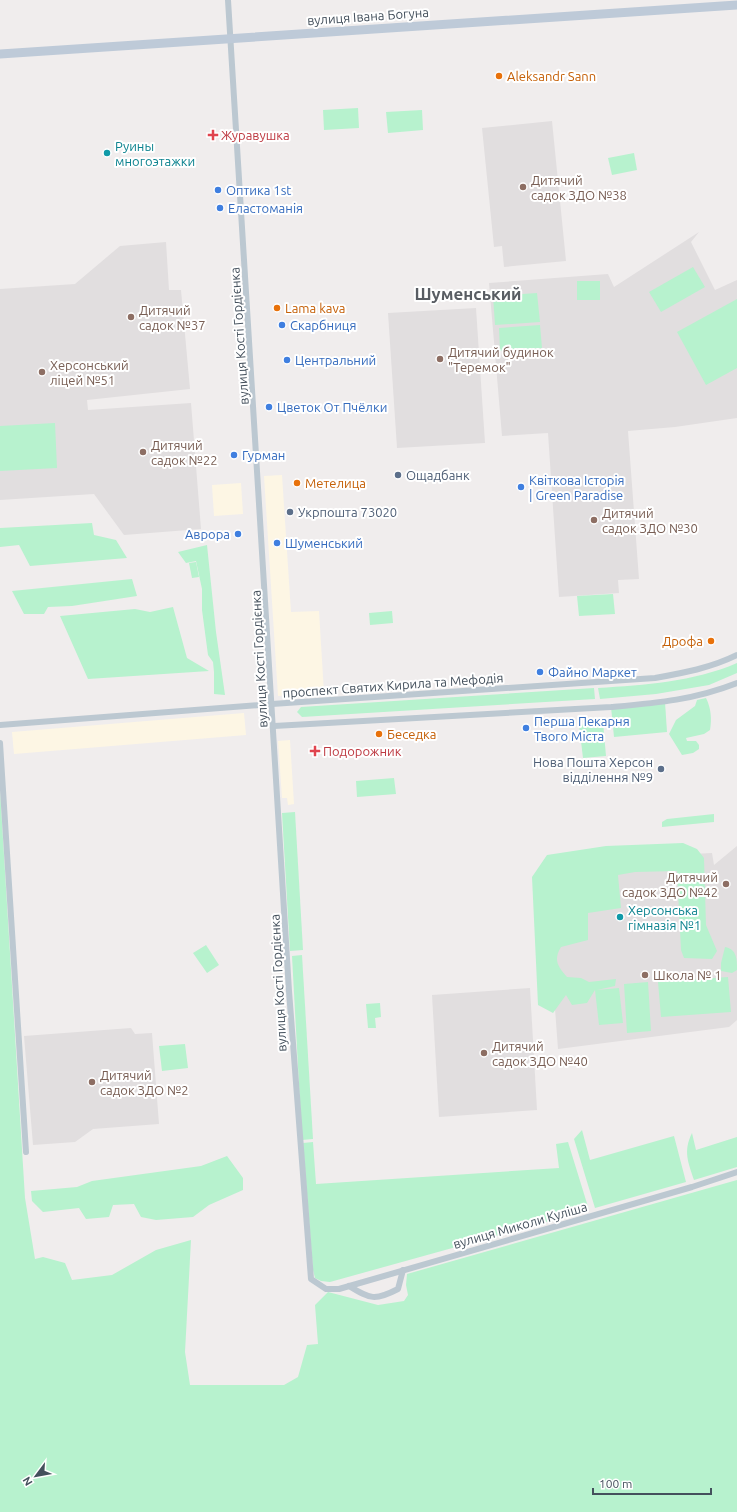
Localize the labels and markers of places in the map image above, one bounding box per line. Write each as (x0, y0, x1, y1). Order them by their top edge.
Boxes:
place label: Aleksandr Sann (507, 69, 596, 83)
marker: Aleksandr Sann (494, 71, 504, 81)
place label: Журавушка (221, 128, 290, 142)
marker: Журавушка (208, 130, 218, 140)
place label: Руины многоэтажки (115, 139, 195, 168)
marker: Руины многоэтажки (102, 148, 112, 158)
place label: Дитячий садок ЗДО №38 (531, 173, 627, 202)
marker: Дитячий садок ЗДО №38 (518, 182, 528, 192)
place label: Оптика 1st (226, 183, 291, 197)
marker: Оптика 1st (213, 185, 223, 195)
place label: Еластоманія (228, 201, 303, 215)
marker: Еластоманія (215, 203, 225, 213)
place label: Lama kava (285, 301, 345, 315)
place label: Дитячий садок №37 (139, 303, 206, 332)
marker: Lama kava (272, 303, 282, 313)
marker: Дитячий садок №37 (126, 312, 136, 322)
place label: Скарбниця (290, 318, 356, 332)
marker: Скарбниця (277, 320, 287, 330)
place label: Дитячий будинок "Теремок" (448, 345, 554, 374)
place label: Центральний (295, 353, 376, 367)
marker: Дитячий будинок "Теремок" (435, 354, 445, 364)
marker: Центральний (282, 355, 292, 365)
place label: Херсонський ліцей №51 (50, 358, 129, 387)
marker: Херсонський ліцей №51 (37, 367, 47, 377)
place label: Цветок От Пчёлки (277, 400, 387, 414)
marker: Цветок От Пчёлки (264, 402, 274, 412)
place label: Дитячий садок №22 (151, 438, 218, 467)
marker: Дитячий садок №22 (138, 447, 148, 457)
place label: Гурман (242, 448, 285, 462)
marker: Гурман (229, 450, 239, 460)
place label: Ощадбанк (406, 468, 470, 482)
marker: Ощадбанк (393, 470, 403, 480)
place label: Квіткова Історія | Green Paradise (529, 473, 625, 502)
place label: Метелица (305, 476, 366, 490)
marker: Метелица (292, 478, 302, 488)
marker: Квіткова Історія | Green Paradise (516, 482, 526, 492)
place label: Укрпошта 73020 (298, 505, 397, 519)
place label: Дитячий садок ЗДО №30 (602, 506, 698, 535)
marker: Укрпошта 73020 (285, 507, 295, 517)
marker: Дитячий садок ЗДО №30 (589, 515, 599, 525)
place label: Аврора (185, 527, 230, 541)
marker: Аврора (233, 529, 243, 539)
place label: Шуменський (285, 536, 363, 550)
marker: Шуменський (272, 538, 282, 548)
place label: Дрофа (662, 634, 703, 648)
marker: Дрофа (706, 636, 716, 646)
place label: Файно Маркет (548, 665, 637, 679)
marker: Файно Маркет (535, 667, 545, 677)
place label: Перша Пекарня Твого Міста (534, 714, 630, 743)
marker: Перша Пекарня Твого Міста (521, 723, 531, 733)
place label: Беседка (387, 727, 436, 741)
marker: Беседка (374, 729, 384, 739)
place label: Подорожник (323, 744, 402, 758)
marker: Подорожник (310, 746, 320, 756)
place label: Нова Пошта Херсон відділення №9 (533, 755, 653, 784)
marker: Нова Пошта Херсон відділення №9 (656, 764, 666, 774)
place label: Дитячий садок ЗДО №42 (622, 870, 718, 899)
marker: Дитячий садок ЗДО №42 (721, 879, 731, 889)
place label: Херсонська гімназія №1 (628, 903, 701, 932)
marker: Херсонська гімназія №1 (615, 912, 625, 922)
place label: Школа № 1 (653, 968, 722, 982)
marker: Школа № 1 (640, 970, 650, 980)
place label: Дитячий садок ЗДО №40 (492, 1039, 588, 1068)
marker: Дитячий садок ЗДО №40 (479, 1048, 489, 1058)
place label: Дитячий садок ЗДО №2 (100, 1068, 189, 1097)
marker: Дитячий садок ЗДО №2 (87, 1077, 97, 1087)

